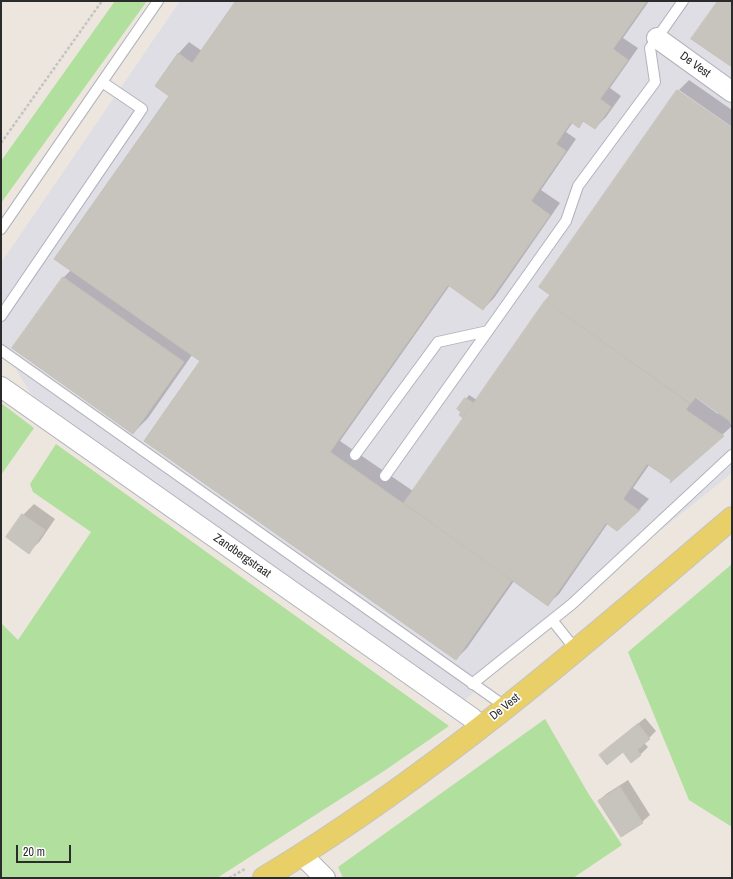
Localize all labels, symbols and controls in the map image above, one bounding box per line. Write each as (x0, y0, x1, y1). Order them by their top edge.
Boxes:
street label: De Vest (677, 49, 713, 81)
street label: Zandbergstraat (211, 531, 273, 581)
street label: De Vest (487, 691, 523, 723)
scale bar (18, 837, 73, 863)
text: 20 m (23, 844, 45, 860)

